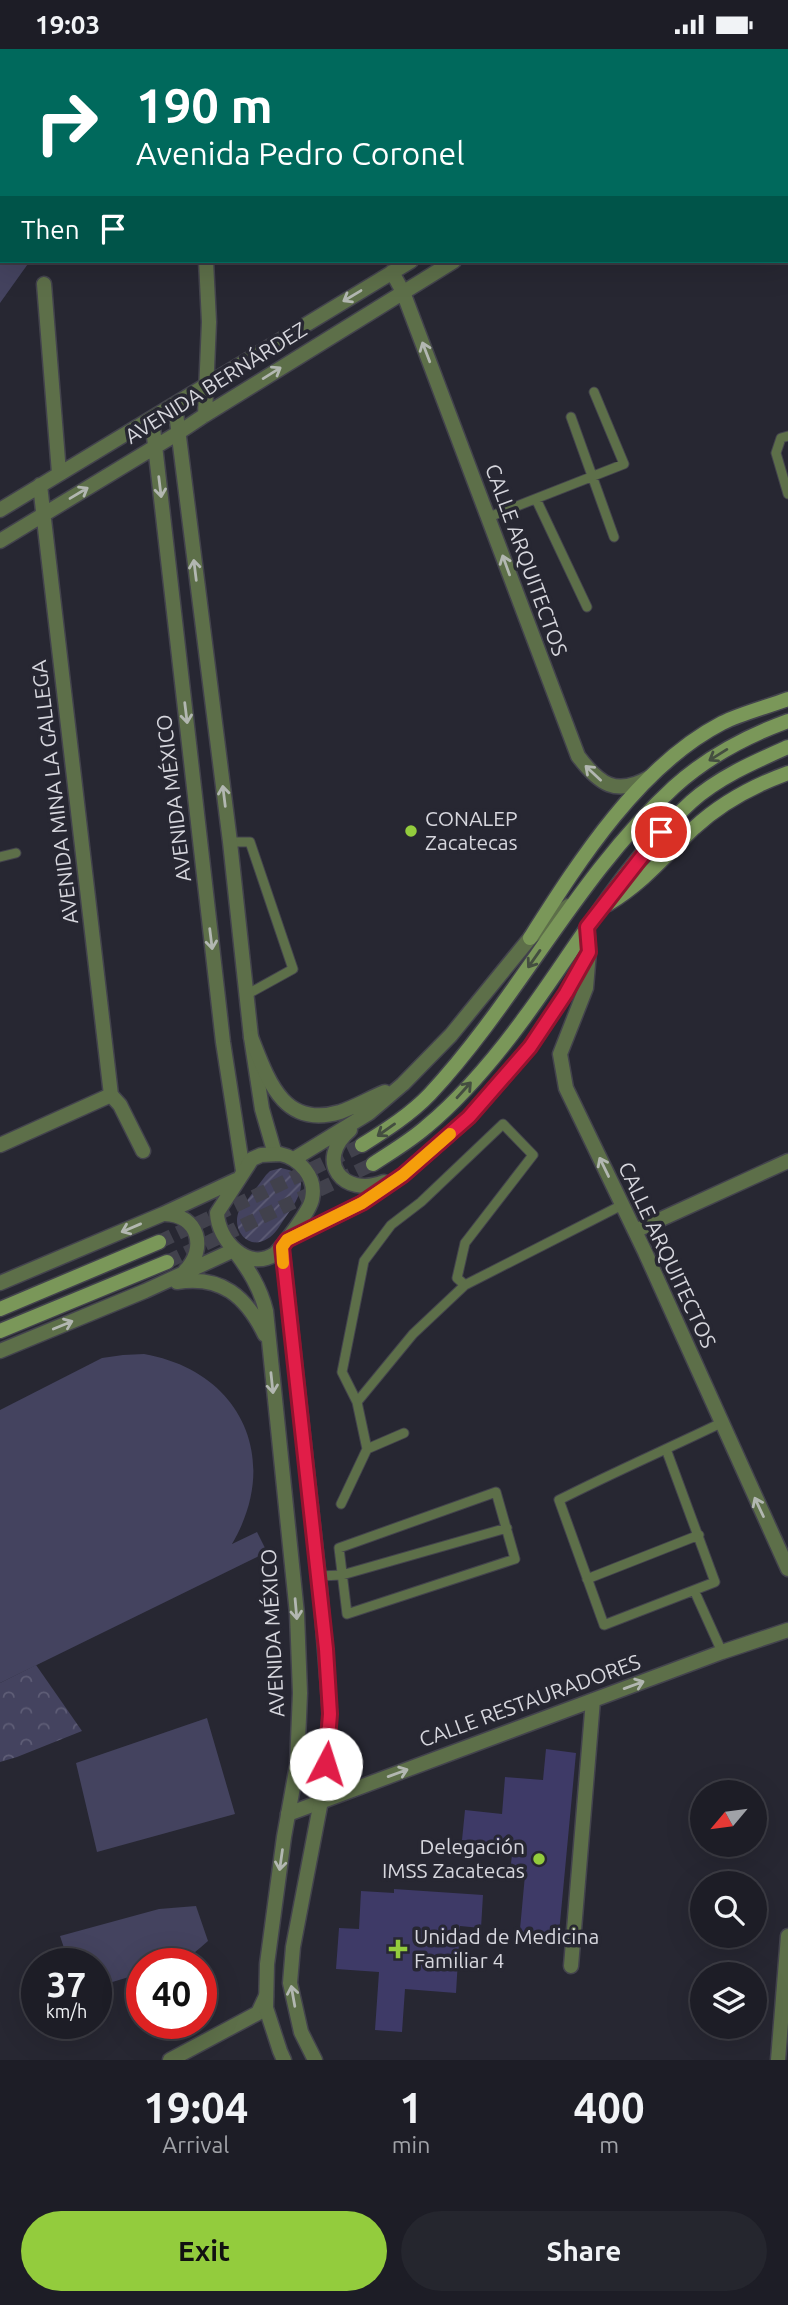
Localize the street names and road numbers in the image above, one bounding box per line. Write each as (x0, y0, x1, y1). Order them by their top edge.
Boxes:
street label: AVENIDA BERNÁRDEZ (120, 316, 311, 448)
street label: CALLE ARQUITECTOS (481, 460, 573, 659)
street label: AVENIDA MINA LA GALLEGA (26, 658, 82, 926)
street label: AVENIDA MÉXICO (151, 713, 195, 883)
street label: CALLE ARQUITECTOS (614, 1158, 722, 1351)
street label: AVENIDA MÉXICO (256, 1548, 288, 1718)
street label: CALLE RESTAURADORES (416, 1649, 644, 1751)

